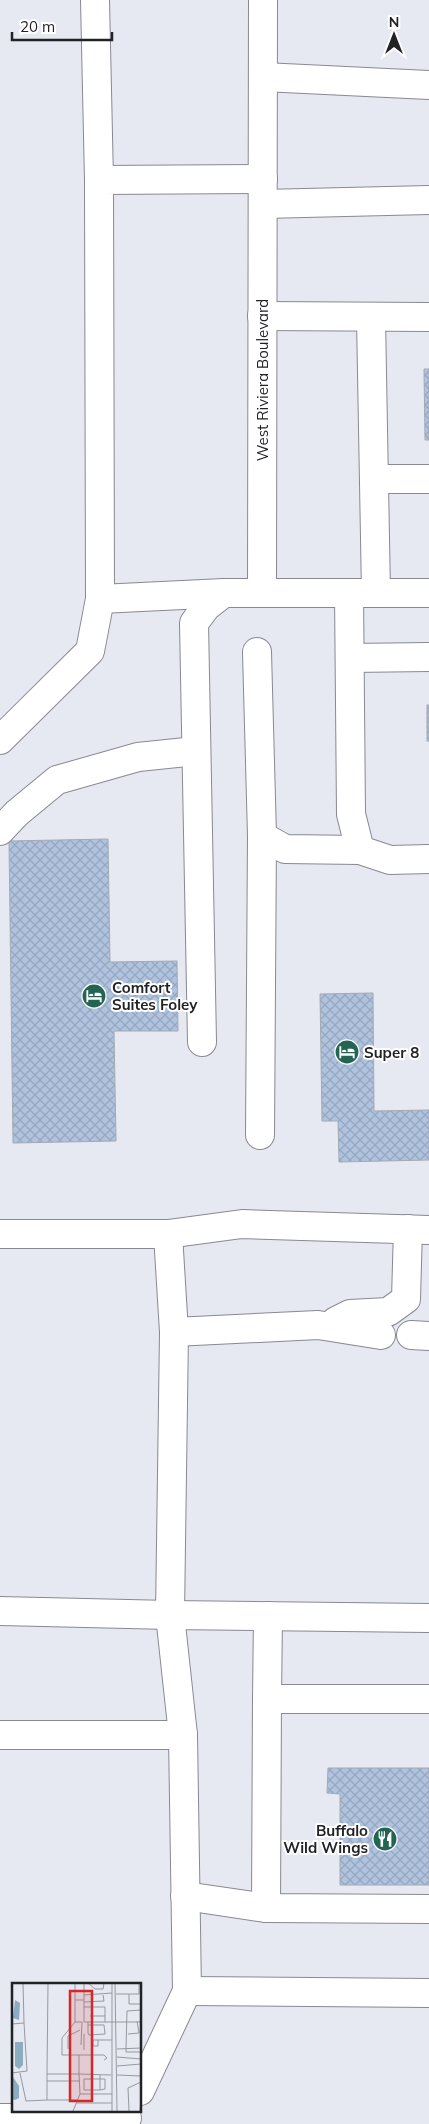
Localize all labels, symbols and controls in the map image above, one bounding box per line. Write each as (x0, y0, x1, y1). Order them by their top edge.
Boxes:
scale bar (12, 10, 112, 42)
north arrow (369, 10, 419, 60)
text: N (389, 13, 399, 31)
text: 20 m (20, 17, 55, 36)
street label: West Riviera Boulevard (253, 299, 272, 461)
place label: Comfort Suites Foley (112, 978, 198, 1014)
hotel icon: Comfort Suites Foley (81, 983, 107, 1009)
hotel icon: Super 8 (334, 1039, 360, 1065)
place label: Super 8 (364, 1043, 419, 1062)
place label: Buffalo Wild Wings (283, 1821, 368, 1857)
restaurant icon: Buffalo Wild Wings (372, 1826, 398, 1852)
inset map (12, 1983, 141, 2112)

